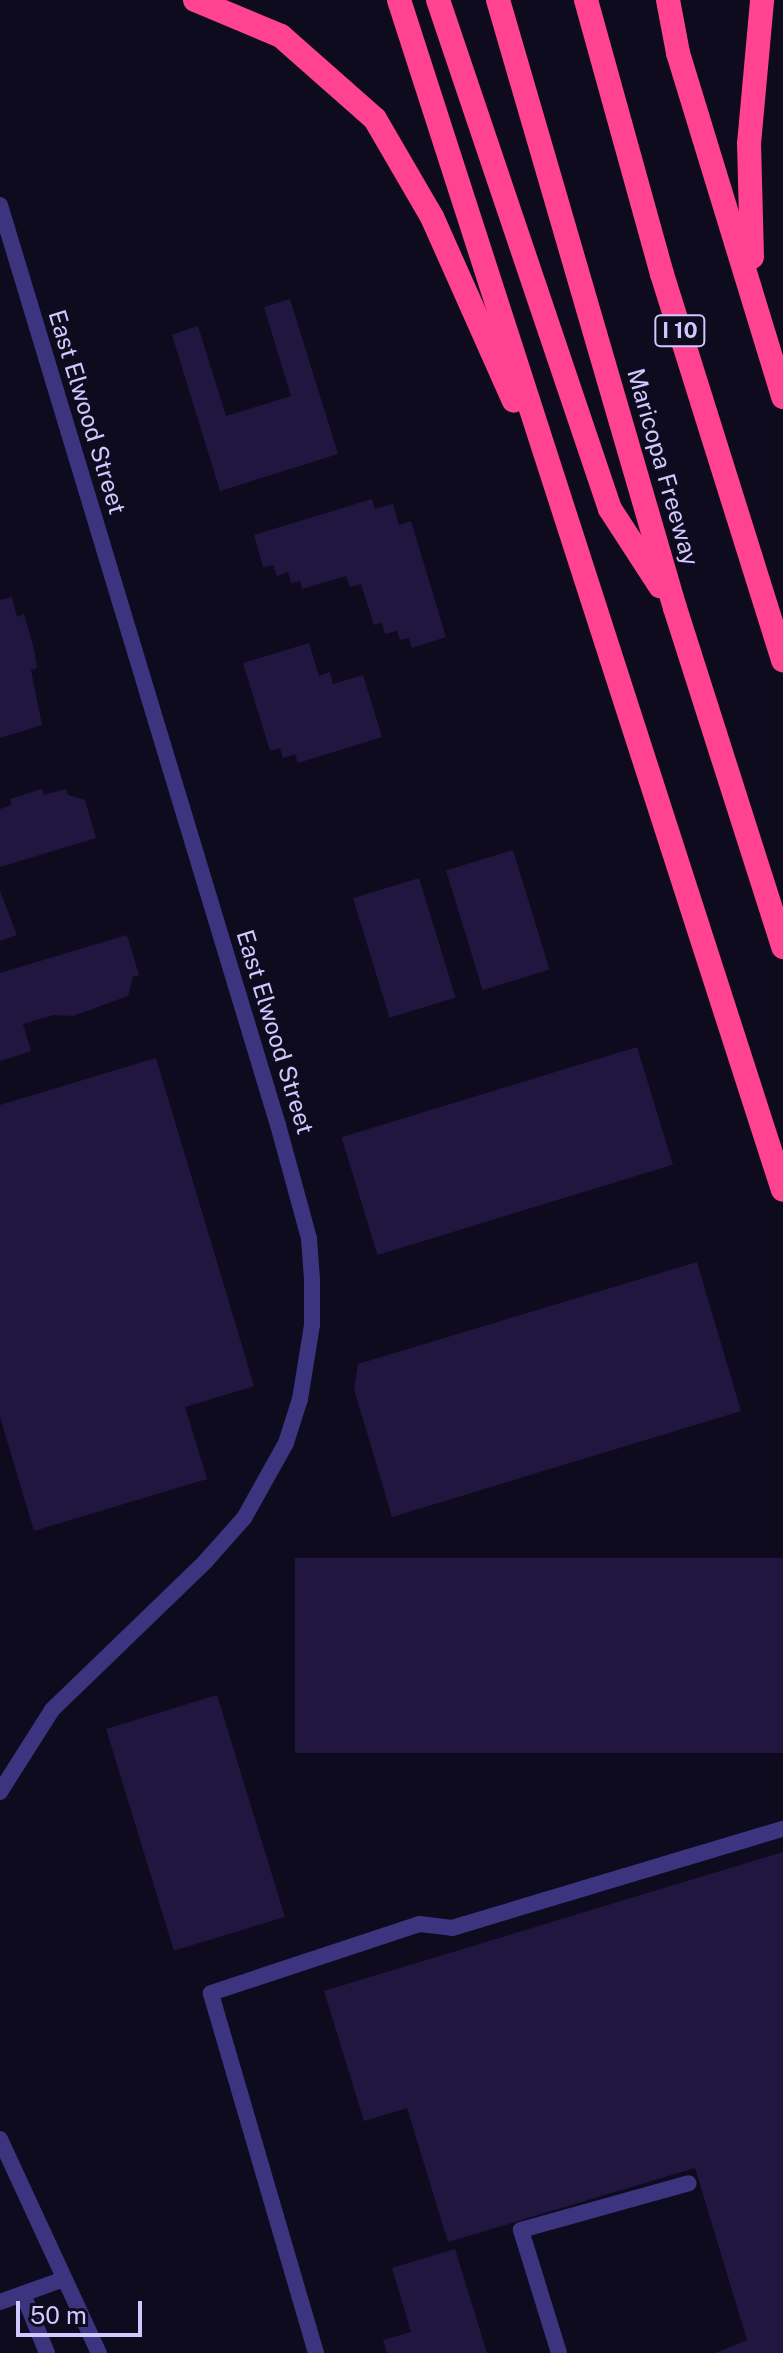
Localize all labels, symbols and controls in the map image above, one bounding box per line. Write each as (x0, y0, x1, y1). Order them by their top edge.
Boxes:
street label: East Elwood Street (42, 306, 132, 518)
road number: I 10 (654, 313, 706, 349)
street label: Maricopa Freeway (621, 365, 705, 569)
street label: East Elwood Street (230, 926, 320, 1138)
scale bar (20, 2285, 146, 2335)
text: 50 m (30, 2301, 87, 2329)

